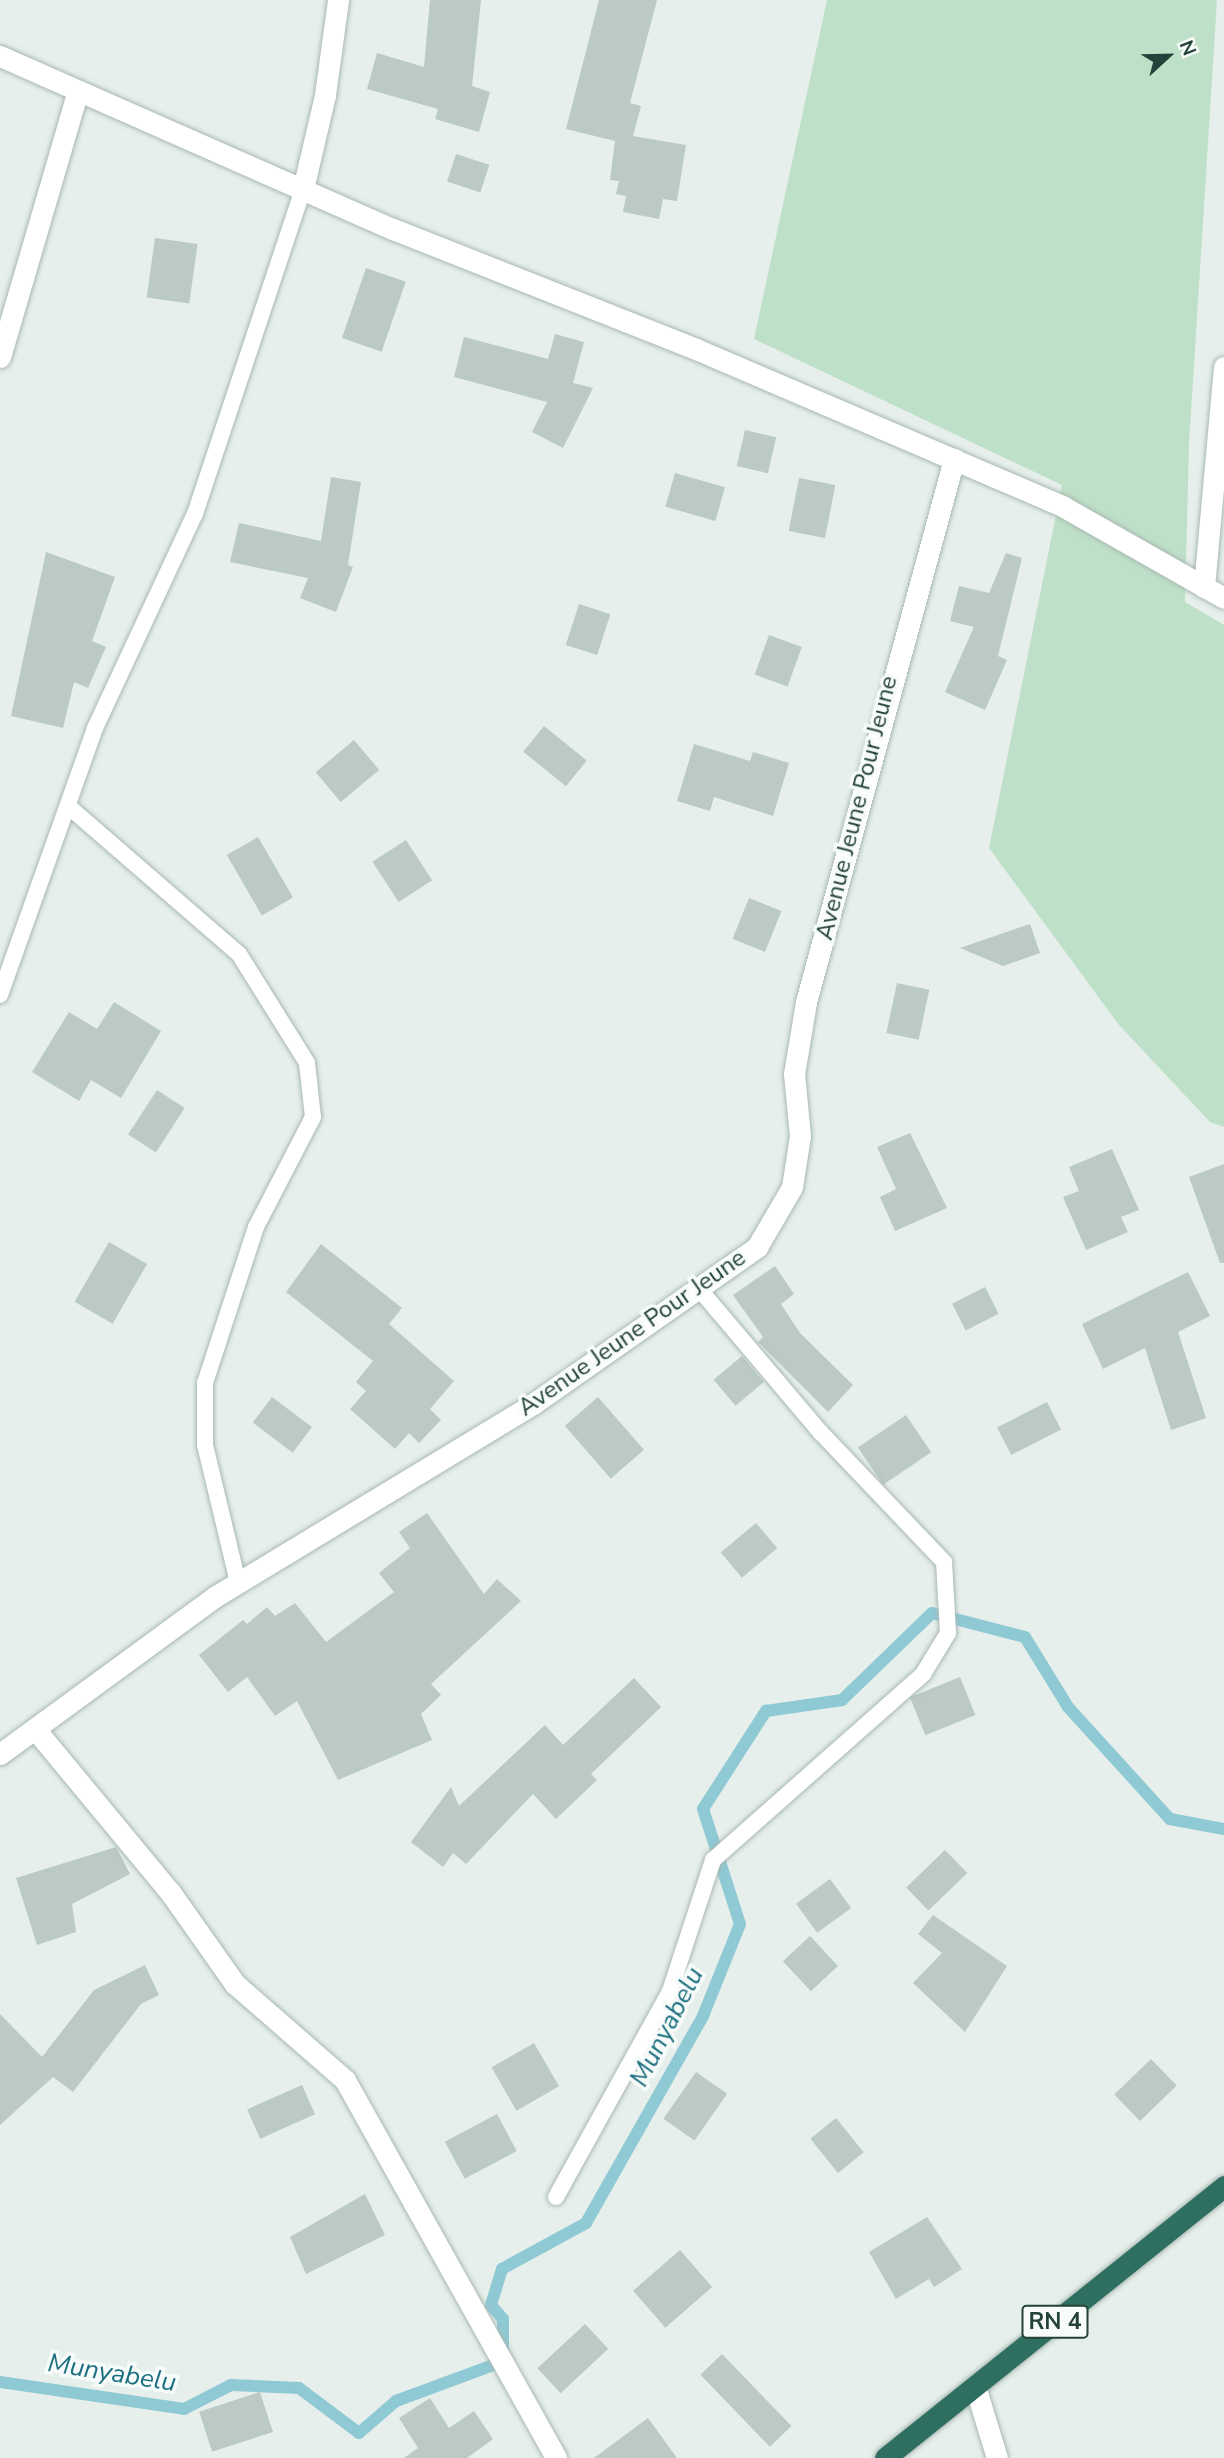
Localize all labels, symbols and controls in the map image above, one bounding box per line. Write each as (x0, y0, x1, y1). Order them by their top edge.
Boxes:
north arrow (1133, 21, 1203, 91)
text: N (1173, 37, 1202, 60)
street label: Avenue Jeune Pour Jeune (810, 673, 904, 943)
street label: Avenue Jeune Pour Jeune (513, 1243, 751, 1423)
water label: Munyabelu (624, 1962, 710, 2092)
road number: RN 4 (1020, 2302, 1090, 2342)
water label: Munyabelu (46, 2347, 178, 2399)

